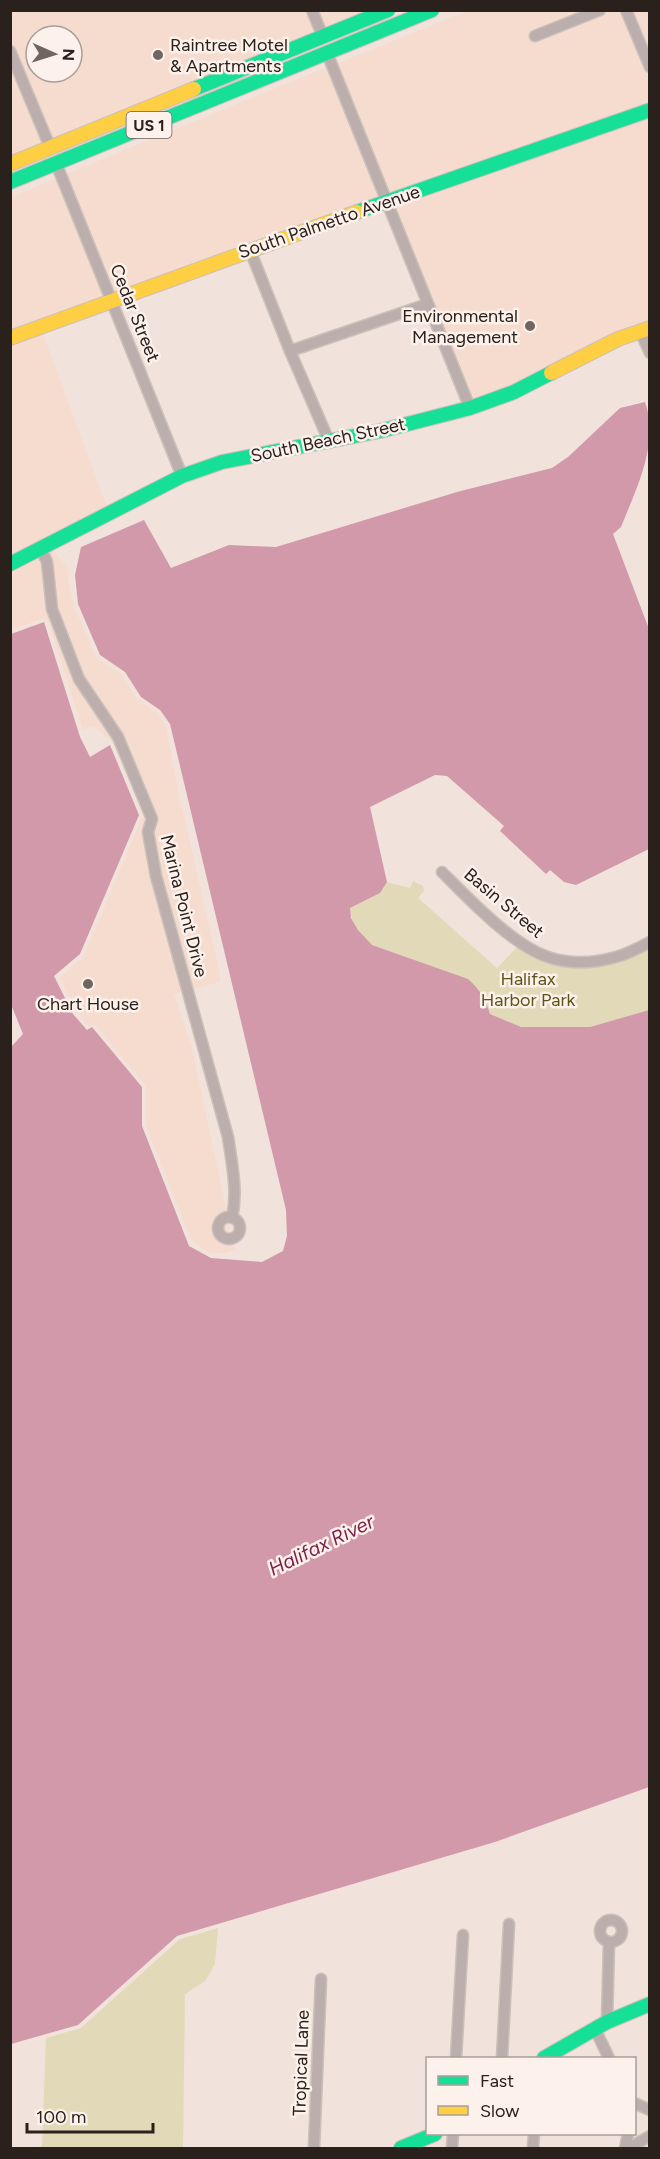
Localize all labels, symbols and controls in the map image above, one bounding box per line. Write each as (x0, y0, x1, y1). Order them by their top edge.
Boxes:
north arrow (24, 24, 84, 84)
place label: Raintree Motel & Apartments (170, 34, 288, 77)
text: N (59, 48, 78, 61)
marker: Raintree Motel & Apartments (151, 48, 165, 62)
road number: US 1 (126, 112, 172, 138)
street label: South Palmetto Avenue (235, 181, 423, 263)
street label: Cedar Street (105, 261, 165, 365)
place label: Environmental Management (402, 305, 518, 348)
marker: Environmental Management (523, 319, 537, 333)
street label: South Beach Street (249, 413, 407, 467)
street label: Marina Point Drive (156, 832, 212, 980)
street label: Basin Street (460, 863, 549, 943)
park label: Halifax Harbor Park (481, 968, 576, 1011)
marker: Chart House (81, 977, 95, 991)
place label: Chart House (37, 993, 139, 1015)
water label: Halifax River (264, 1509, 379, 1581)
street label: Tropical Lane (288, 2009, 314, 2116)
legend (426, 2057, 636, 2135)
text: Fast (480, 2070, 514, 2092)
scale bar (27, 2096, 153, 2134)
text: Slow (480, 2100, 519, 2122)
text: 100 m (36, 2106, 86, 2128)

